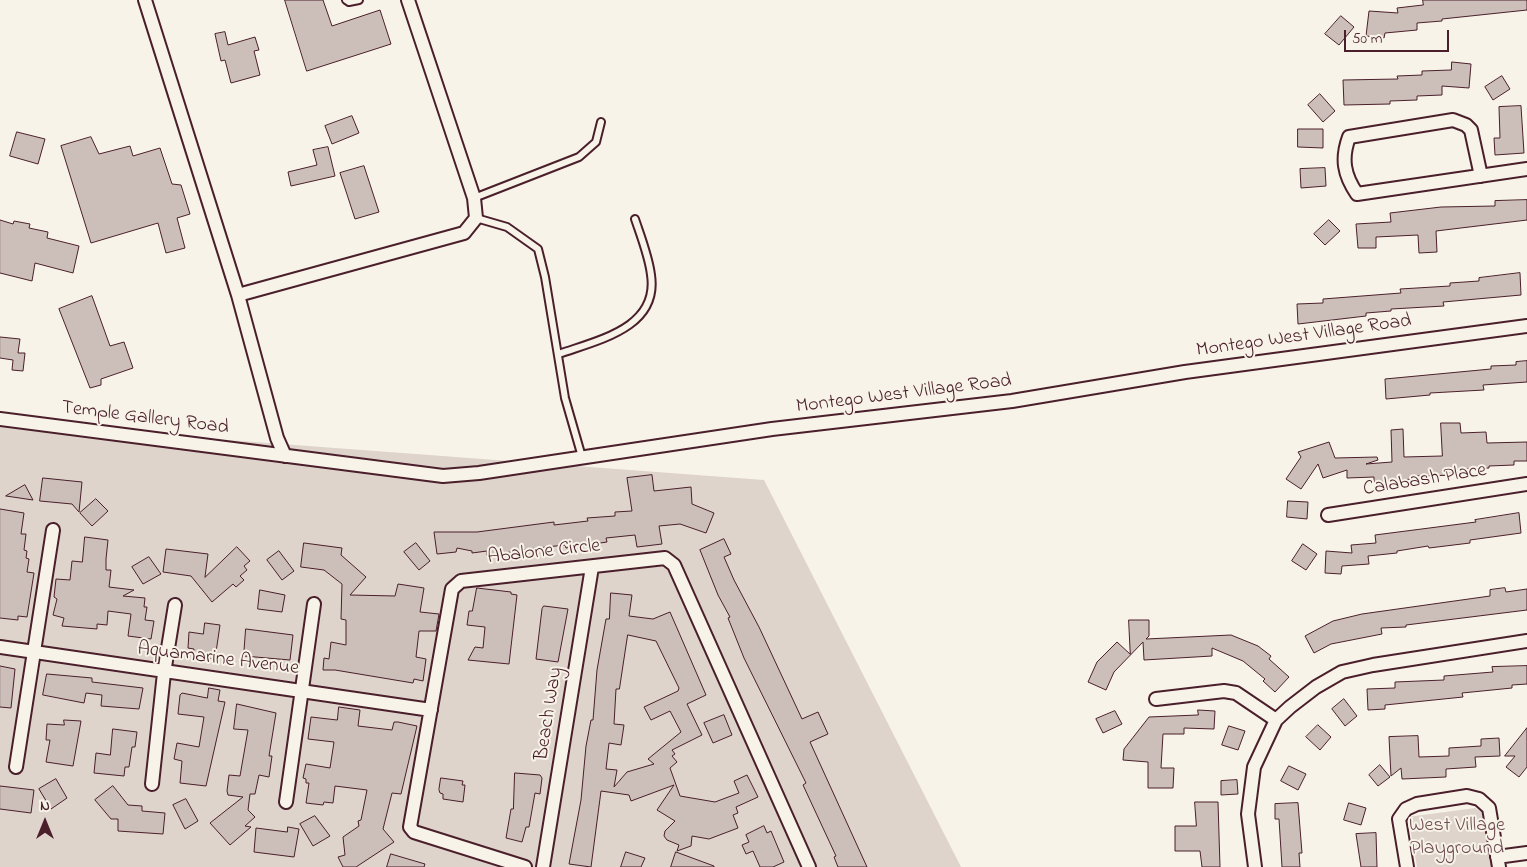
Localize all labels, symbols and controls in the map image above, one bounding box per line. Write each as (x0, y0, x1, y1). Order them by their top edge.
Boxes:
scale bar (1347, 20, 1452, 52)
text: 50 m (1352, 28, 1382, 50)
street label: Montego West Village Road (1195, 310, 1413, 364)
street label: Montego West Village Road (795, 370, 1013, 420)
street label: Temple Gallery Road (60, 397, 230, 441)
street label: Calabash Place (1362, 459, 1488, 503)
street label: Abalone Circle (486, 535, 602, 571)
street label: Aquamarine Avenue (136, 638, 300, 682)
street label: Beach Way (531, 666, 569, 762)
text: N (40, 796, 50, 817)
north arrow (20, 797, 70, 847)
park label: West Village Playground (1409, 815, 1505, 862)

